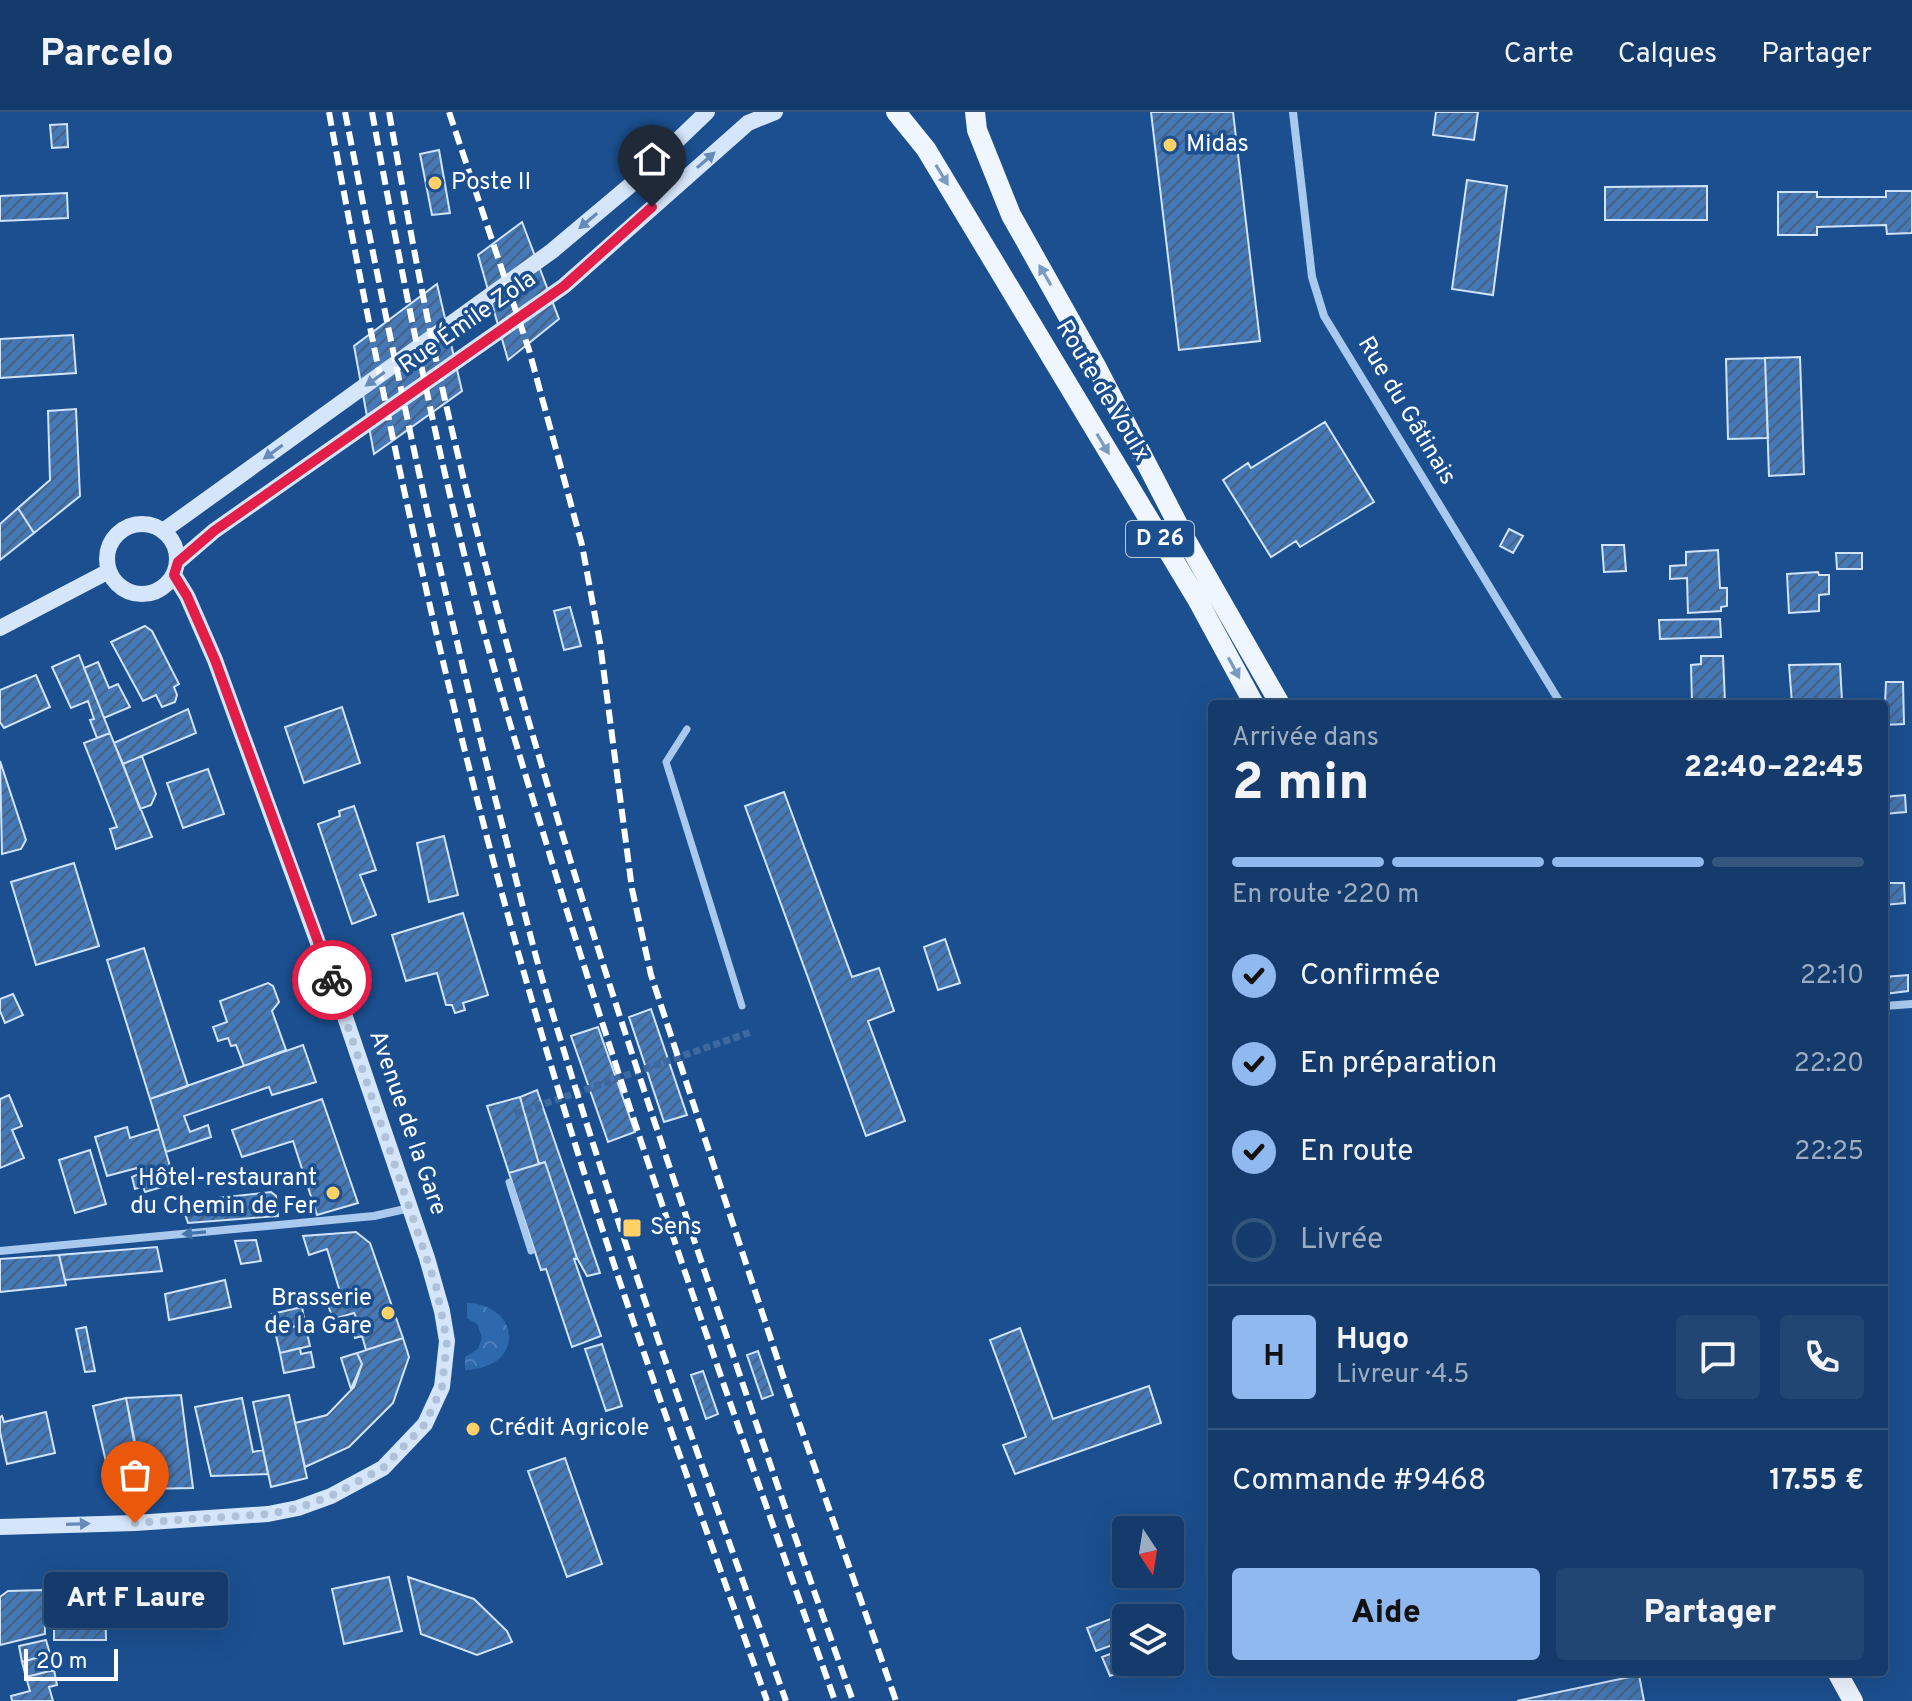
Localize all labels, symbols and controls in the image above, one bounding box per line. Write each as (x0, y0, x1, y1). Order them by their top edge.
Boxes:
text: Parcelo (40, 31, 174, 80)
text: Carte (1504, 37, 1574, 73)
text: Calques (1618, 37, 1717, 73)
text: Partager (1761, 37, 1872, 73)
pin (618, 125, 686, 207)
place label: Midas (1186, 130, 1249, 160)
marker: Midas (1161, 136, 1179, 154)
icon: home (630, 137, 674, 181)
one-way arrow (696, 151, 715, 169)
one-way arrow (935, 164, 949, 186)
place label: Poste II (451, 168, 531, 198)
marker: Poste II (426, 174, 444, 192)
one-way arrow (578, 212, 598, 229)
street label: Rue Émile Zola (393, 263, 542, 381)
one-way arrow (1038, 264, 1052, 287)
street label: Route de Voulx (1048, 315, 1156, 467)
street label: Rue du Gâtinais (1350, 331, 1462, 491)
one-way arrow (365, 371, 386, 386)
one-way arrow (1095, 433, 1109, 455)
one-way arrow (263, 444, 284, 459)
road number: D 26 (1126, 521, 1194, 557)
one-way arrow (1227, 657, 1241, 679)
text: Arrivée dans (1232, 722, 1379, 755)
text: 22:40–22:45 (1684, 750, 1864, 787)
text: 2 min (1232, 752, 1370, 818)
text: En route · 220 m (1232, 879, 1419, 912)
courier (292, 940, 372, 1020)
icon: check (1232, 954, 1276, 998)
icon: bike (310, 958, 354, 1002)
text: Confirmée (1300, 958, 1440, 995)
text: 22:10 (1800, 960, 1864, 993)
street label: Avenue de la Gare (361, 1027, 453, 1219)
icon: check (1232, 1042, 1276, 1086)
text: En préparation (1300, 1046, 1497, 1083)
text: 22:20 (1794, 1048, 1864, 1081)
icon: check (1232, 1130, 1276, 1174)
text: En route (1300, 1134, 1414, 1171)
text: 22:25 (1794, 1136, 1864, 1169)
place label: Hôtel-restaurant du Chemin de Fer (130, 1164, 317, 1222)
marker: Hôtel-restaurant du Chemin de Fer (324, 1184, 342, 1202)
place label: Sens (650, 1213, 702, 1243)
marker: Sens (621, 1217, 643, 1239)
text: Livrée (1300, 1222, 1383, 1259)
one-way arrow (181, 1227, 206, 1240)
place label: Brasserie de la Gare (264, 1284, 372, 1342)
marker: Brasserie de la Gare (379, 1304, 397, 1322)
button: chat (1676, 1315, 1760, 1399)
button: phone (1780, 1315, 1864, 1399)
text: Hugo (1336, 1322, 1409, 1359)
text: H (1263, 1339, 1285, 1376)
text: Livreur · 4.5 (1336, 1359, 1469, 1392)
place label: Crédit Agricole (489, 1414, 649, 1444)
marker: Crédit Agricole (464, 1420, 482, 1438)
pin (101, 1441, 169, 1523)
icon: bag (113, 1453, 157, 1497)
text: Commande #9468 (1232, 1463, 1486, 1500)
text: 17.55 € (1769, 1463, 1864, 1500)
north arrow (1112, 1516, 1184, 1588)
map controls (1112, 1516, 1184, 1676)
one-way arrow (66, 1518, 91, 1531)
button: Aide (1232, 1568, 1540, 1660)
button: Partager (1556, 1568, 1864, 1660)
callout: Art F Laure (43, 1571, 227, 1627)
text: Art F Laure (67, 1583, 205, 1616)
button: layers (1112, 1604, 1184, 1676)
scale bar (24, 1645, 118, 1681)
text: 20 m (36, 1649, 87, 1676)

